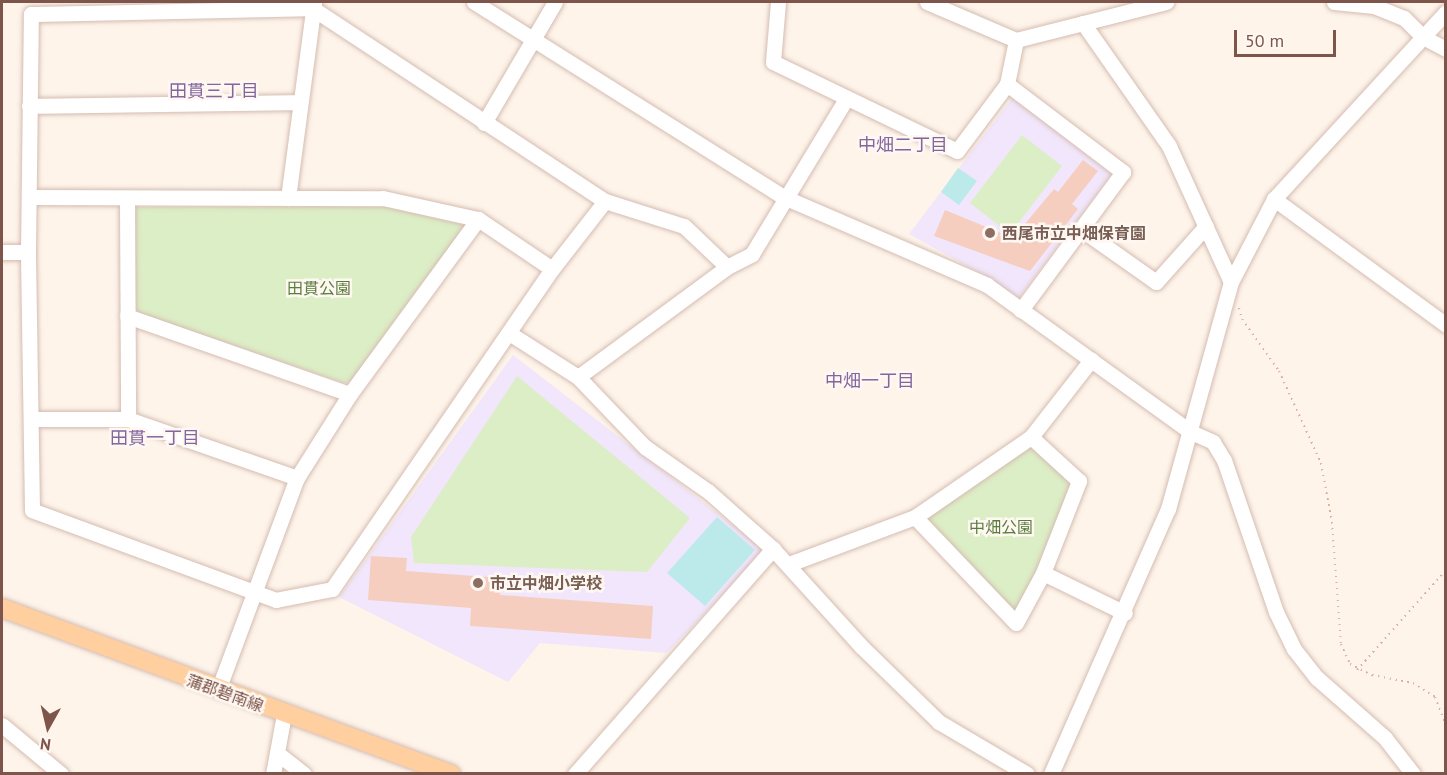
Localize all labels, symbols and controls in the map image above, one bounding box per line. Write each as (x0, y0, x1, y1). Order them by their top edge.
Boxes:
scale bar (1237, 18, 1339, 56)
text: 50 m (1245, 29, 1284, 52)
district label: 田貫三丁目 (169, 80, 259, 102)
district label: 中畑二丁目 (858, 134, 948, 156)
place label: 西尾市立中畑保育園 (1002, 223, 1146, 243)
marker: 西尾市立中畑保育園 (983, 226, 997, 240)
park label: 田貫公園 (287, 278, 351, 298)
district label: 中畑一丁目 (825, 370, 915, 392)
district label: 田貫一丁目 (110, 427, 200, 449)
park label: 中畑公園 (969, 517, 1033, 537)
place label: 市立中畑小学校 (490, 573, 602, 593)
marker: 市立中畑小学校 (471, 576, 485, 590)
street label: 蒲郡碧南線 (184, 670, 266, 716)
north arrow (18, 697, 78, 757)
text: N (39, 734, 52, 755)

